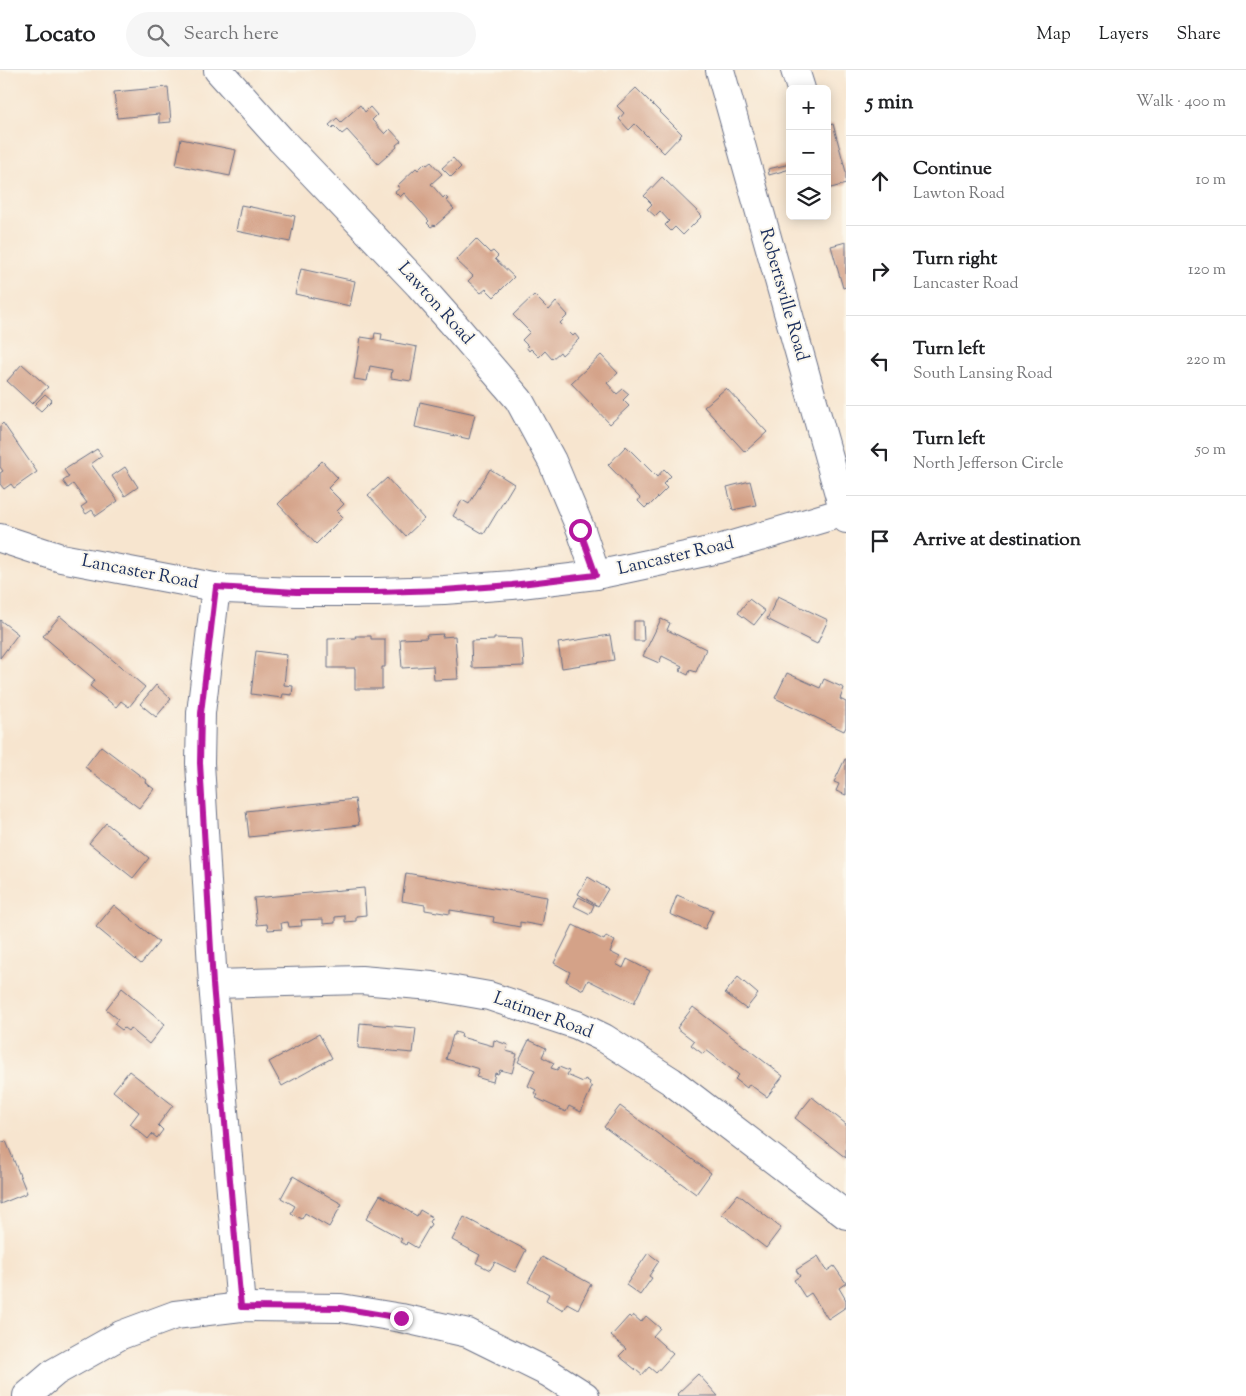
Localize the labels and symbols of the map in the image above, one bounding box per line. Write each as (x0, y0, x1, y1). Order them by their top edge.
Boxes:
street label: Robertsville Road (752, 225, 814, 365)
street label: Lawton Road (391, 257, 479, 351)
route start (569, 519, 592, 542)
street label: Lancaster Road (615, 531, 737, 583)
street label: Lancaster Road (79, 549, 201, 597)
street label: Latimer Road (490, 986, 596, 1046)
route end (390, 1307, 413, 1330)

